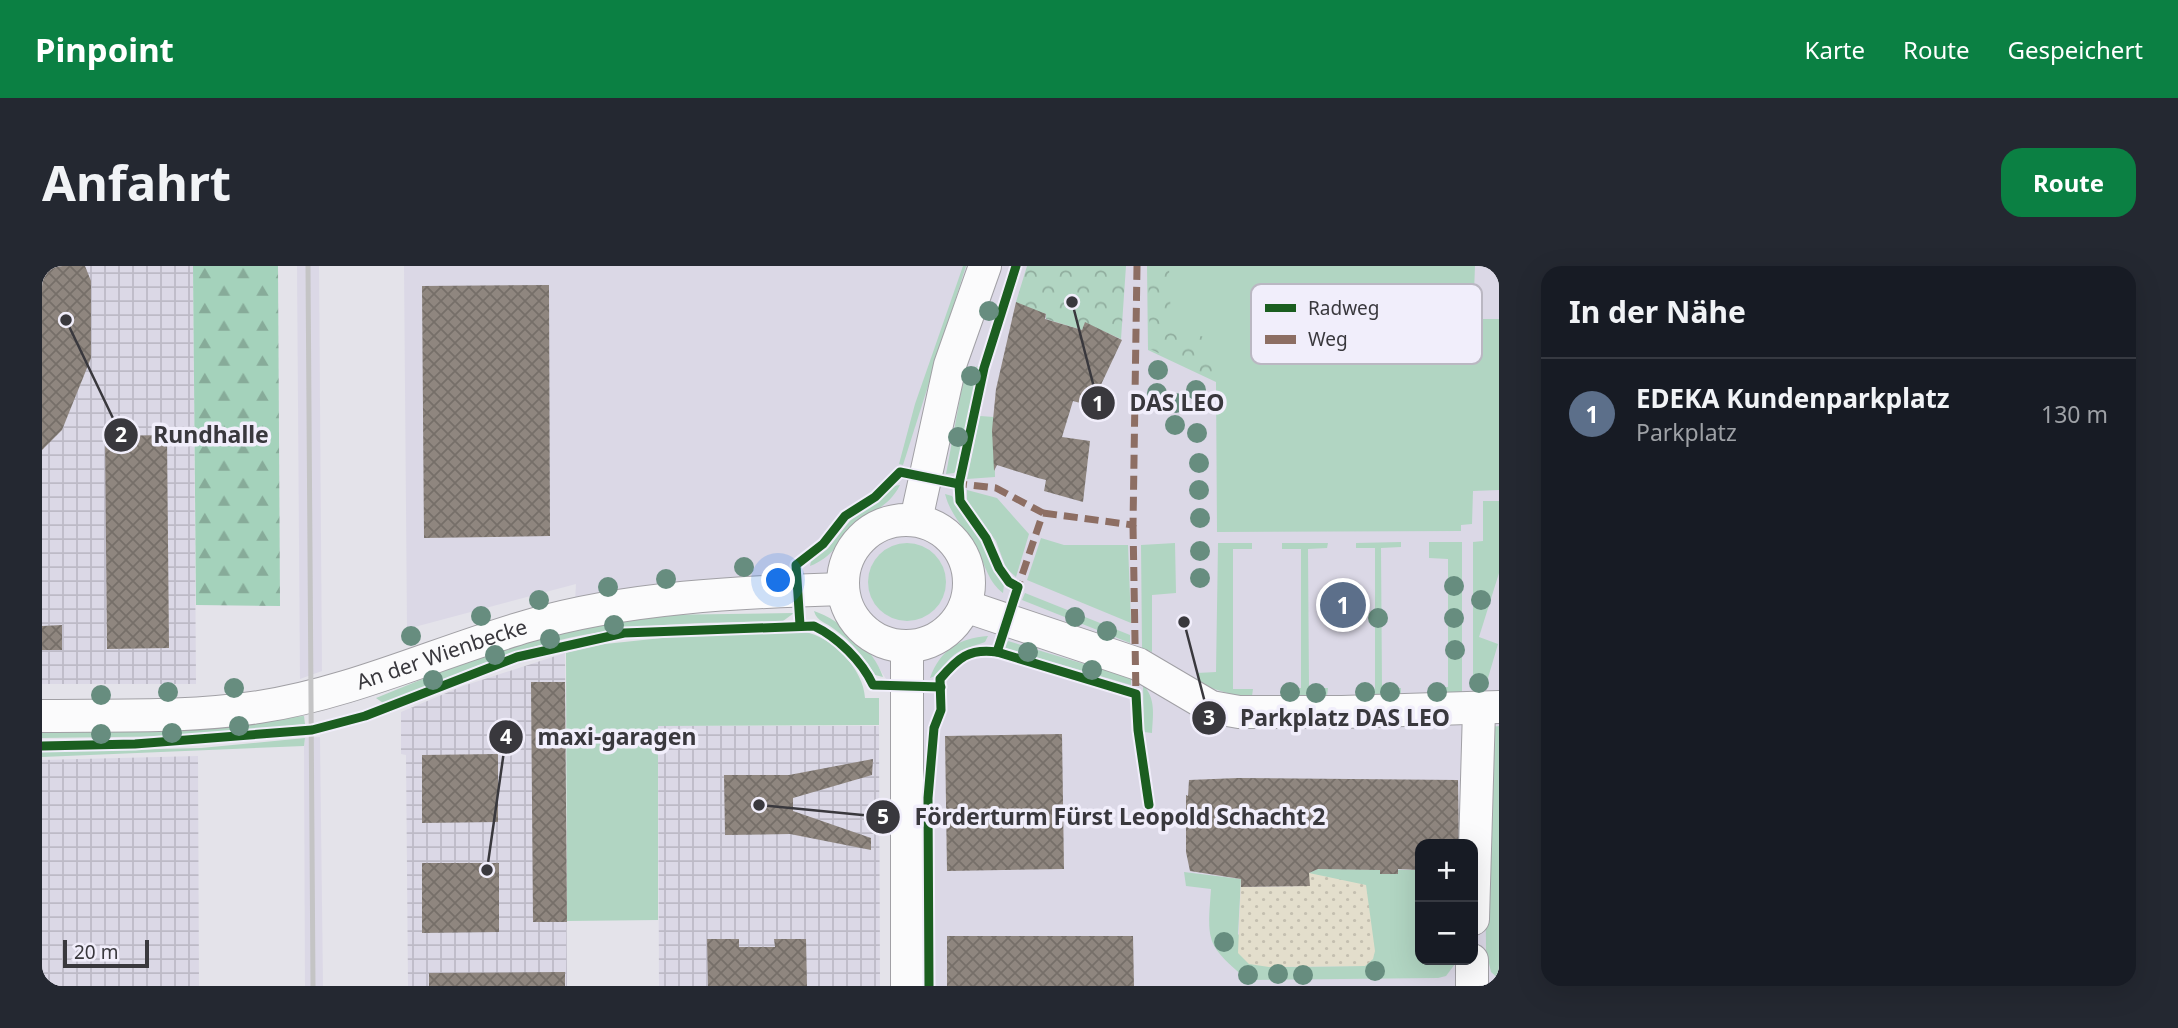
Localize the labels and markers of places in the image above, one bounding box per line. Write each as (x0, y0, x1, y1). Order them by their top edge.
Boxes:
callout: DAS LEO (1080, 381, 1238, 425)
callout: Rundhalle (104, 413, 283, 457)
pin: 1 (1320, 579, 1366, 631)
callout: Parkplatz DAS LEO (1191, 696, 1464, 740)
callout: maxi-garagen (488, 715, 710, 759)
callout: Förderturm Fürst Leopold Schacht 2 (866, 795, 1340, 839)

